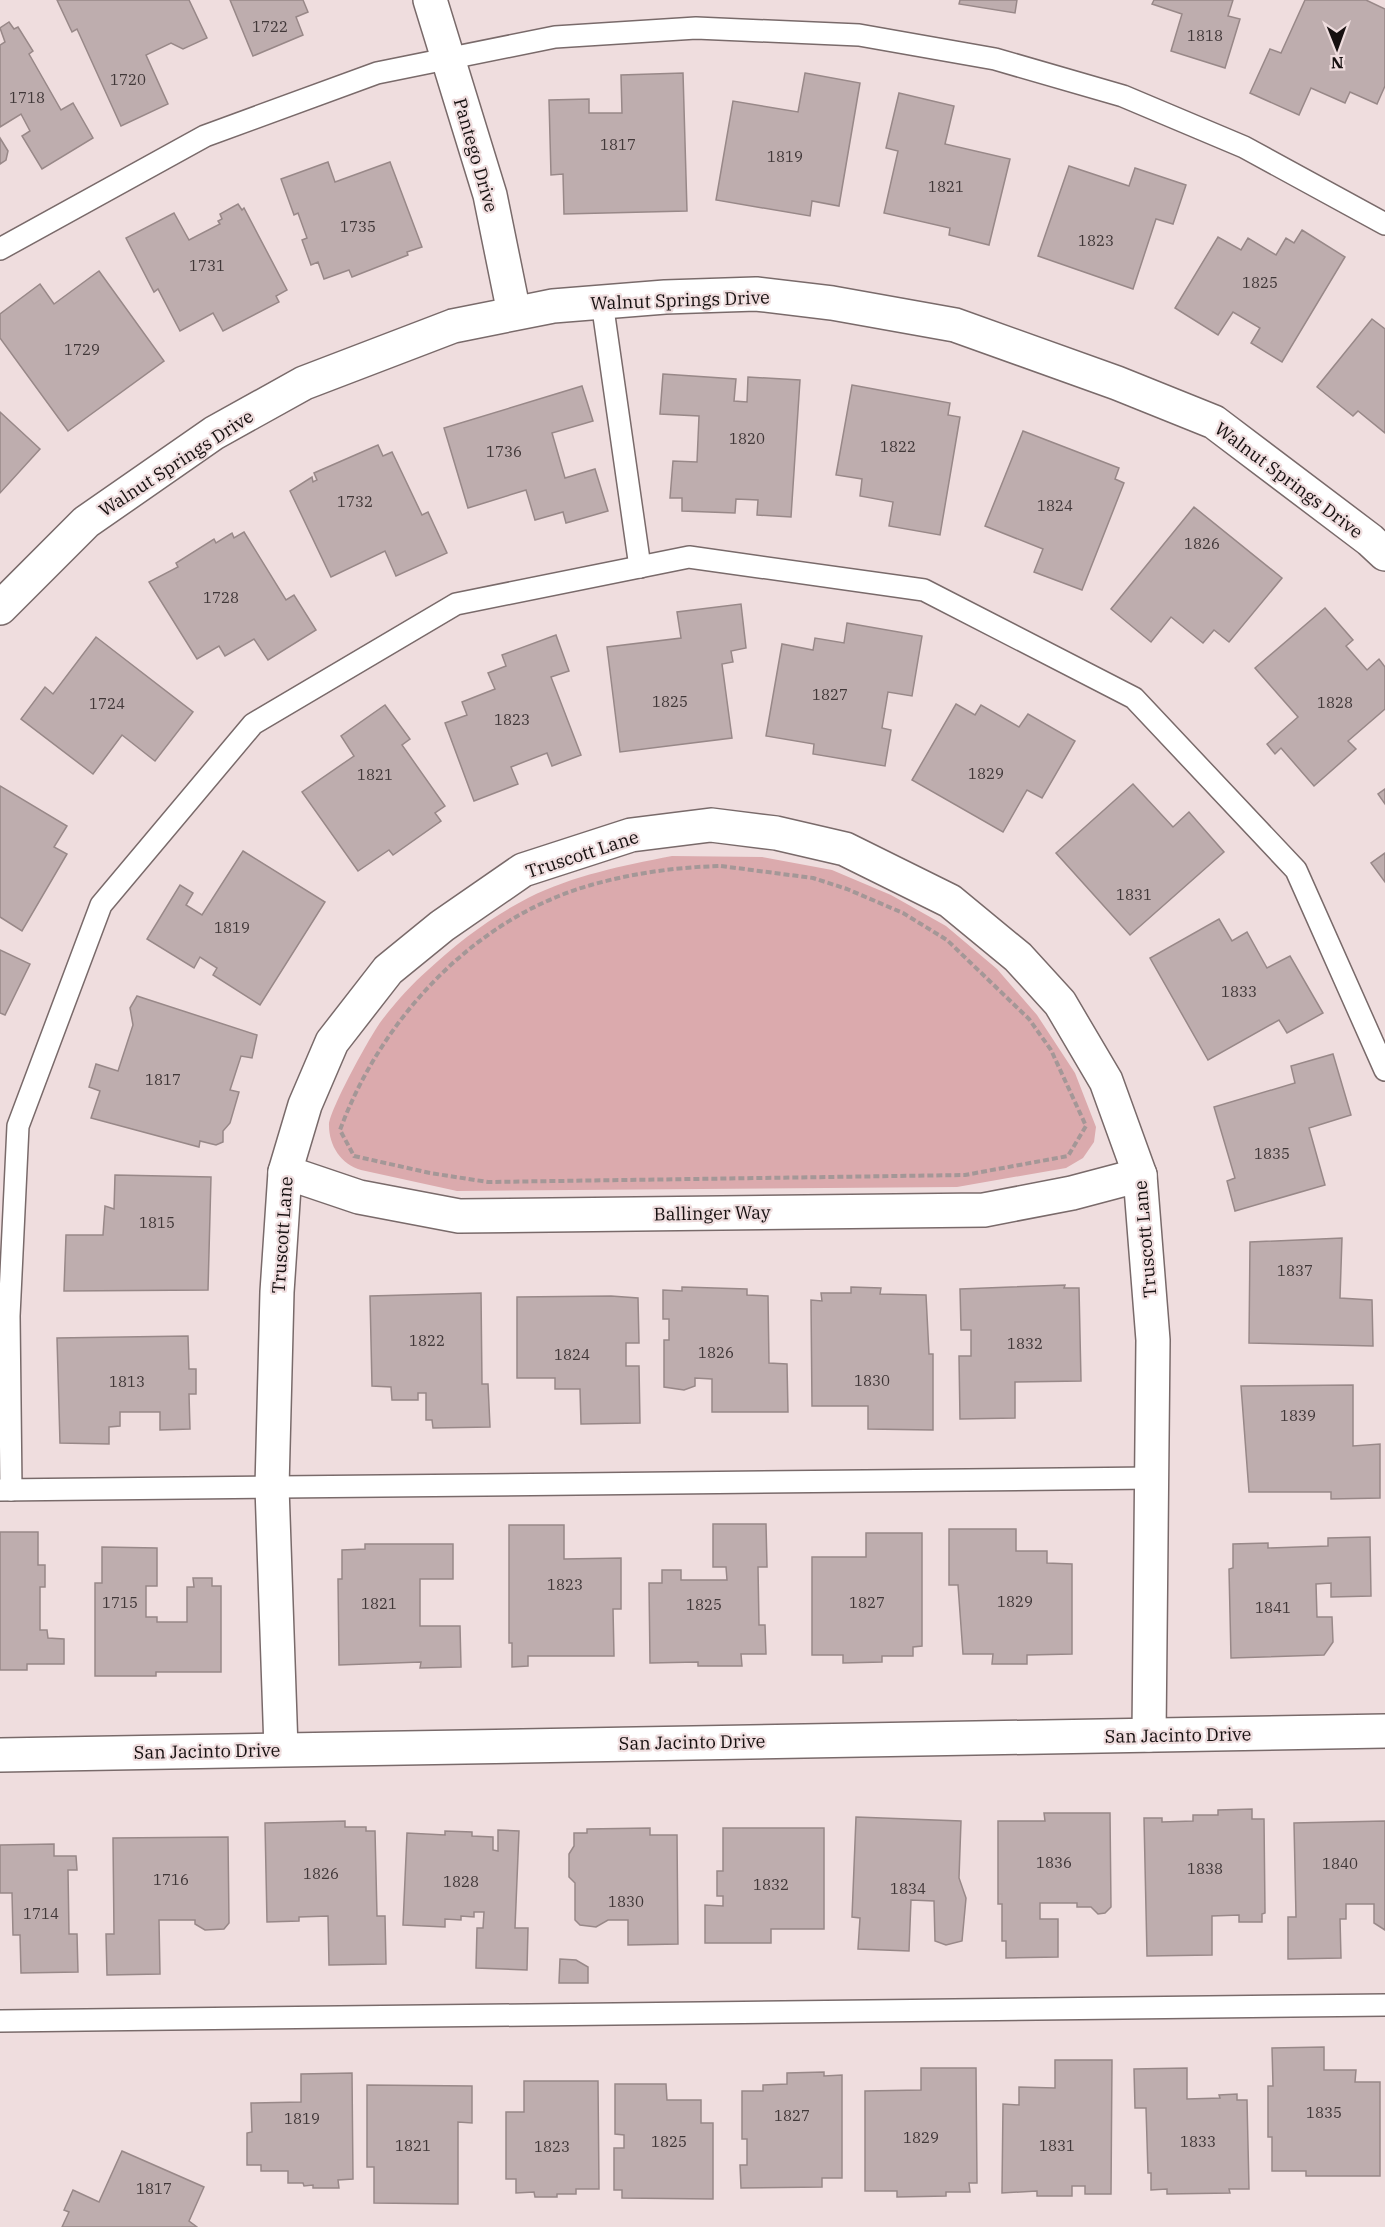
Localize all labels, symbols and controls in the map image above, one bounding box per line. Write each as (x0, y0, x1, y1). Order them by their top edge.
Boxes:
house number: 1722 (252, 17, 288, 36)
north arrow (1307, 18, 1367, 78)
house number: 1818 (1187, 26, 1223, 45)
text: N (1331, 53, 1344, 73)
house number: 1720 (110, 70, 146, 89)
house number: 1718 (9, 88, 45, 107)
street label: Pantego Drive (449, 95, 503, 215)
house number: 1817 (600, 135, 636, 154)
house number: 1819 (767, 147, 803, 166)
house number: 1821 (928, 177, 964, 196)
house number: 1735 (340, 217, 376, 236)
house number: 1823 (1078, 231, 1114, 250)
house number: 1731 (189, 256, 225, 275)
house number: 1825 (1242, 273, 1278, 292)
street label: Walnut Springs Drive (590, 285, 770, 315)
house number: 1729 (64, 340, 100, 359)
street label: Walnut Springs Drive (94, 404, 258, 522)
street label: Walnut Springs Drive (1210, 417, 1368, 543)
house number: 1820 (729, 429, 765, 448)
house number: 1822 (880, 437, 916, 456)
house number: 1736 (486, 442, 522, 461)
house number: 1732 (337, 492, 373, 511)
house number: 1824 (1037, 496, 1073, 515)
house number: 1826 (1184, 534, 1220, 553)
house number: 1728 (203, 588, 239, 607)
house number: 1827 (812, 685, 848, 704)
house number: 1825 (652, 692, 688, 711)
house number: 1828 (1317, 693, 1353, 712)
house number: 1724 (89, 694, 125, 713)
house number: 1823 (494, 710, 530, 729)
house number: 1829 (968, 764, 1004, 783)
house number: 1821 (357, 765, 393, 784)
street label: Truscott Lane (523, 825, 641, 883)
house number: 1831 (1116, 885, 1152, 904)
house number: 1819 (214, 918, 250, 937)
house number: 1833 (1221, 982, 1257, 1001)
house number: 1817 (145, 1070, 181, 1089)
house number: 1835 (1254, 1144, 1290, 1163)
street label: Truscott Lane (266, 1176, 298, 1294)
street label: Truscott Lane (1128, 1180, 1162, 1298)
street label: Ballinger Way (653, 1200, 771, 1226)
house number: 1815 (139, 1213, 175, 1232)
house number: 1837 (1277, 1261, 1313, 1280)
house number: 1822 (409, 1331, 445, 1350)
house number: 1832 (1007, 1334, 1043, 1353)
house number: 1826 (698, 1343, 734, 1362)
house number: 1824 (554, 1345, 590, 1364)
house number: 1830 (854, 1371, 890, 1390)
house number: 1813 (109, 1372, 145, 1391)
house number: 1839 (1280, 1406, 1316, 1425)
house number: 1823 (547, 1575, 583, 1594)
house number: 1829 (997, 1592, 1033, 1611)
house number: 1715 (102, 1593, 138, 1612)
house number: 1827 (849, 1593, 885, 1612)
house number: 1821 (361, 1594, 397, 1613)
house number: 1825 (686, 1595, 722, 1614)
house number: 1841 (1255, 1598, 1291, 1617)
street label: San Jacinto Drive (1104, 1722, 1252, 1748)
street label: San Jacinto Drive (618, 1729, 766, 1755)
street label: San Jacinto Drive (133, 1738, 281, 1764)
house number: 1836 (1036, 1853, 1072, 1872)
house number: 1840 (1322, 1854, 1358, 1873)
house number: 1838 (1187, 1859, 1223, 1878)
house number: 1826 (303, 1864, 339, 1883)
house number: 1716 (153, 1870, 189, 1889)
house number: 1828 (443, 1872, 479, 1891)
house number: 1832 (753, 1875, 789, 1894)
house number: 1834 (890, 1879, 926, 1898)
house number: 1830 (608, 1892, 644, 1911)
house number: 1714 (23, 1904, 59, 1923)
house number: 1835 (1306, 2103, 1342, 2122)
house number: 1827 (774, 2106, 810, 2125)
house number: 1819 (284, 2109, 320, 2128)
house number: 1829 (903, 2128, 939, 2147)
house number: 1825 (651, 2132, 687, 2151)
house number: 1833 (1180, 2132, 1216, 2151)
house number: 1821 (395, 2136, 431, 2155)
house number: 1831 (1039, 2136, 1075, 2155)
house number: 1823 (534, 2137, 570, 2156)
house number: 1817 (136, 2179, 172, 2198)

